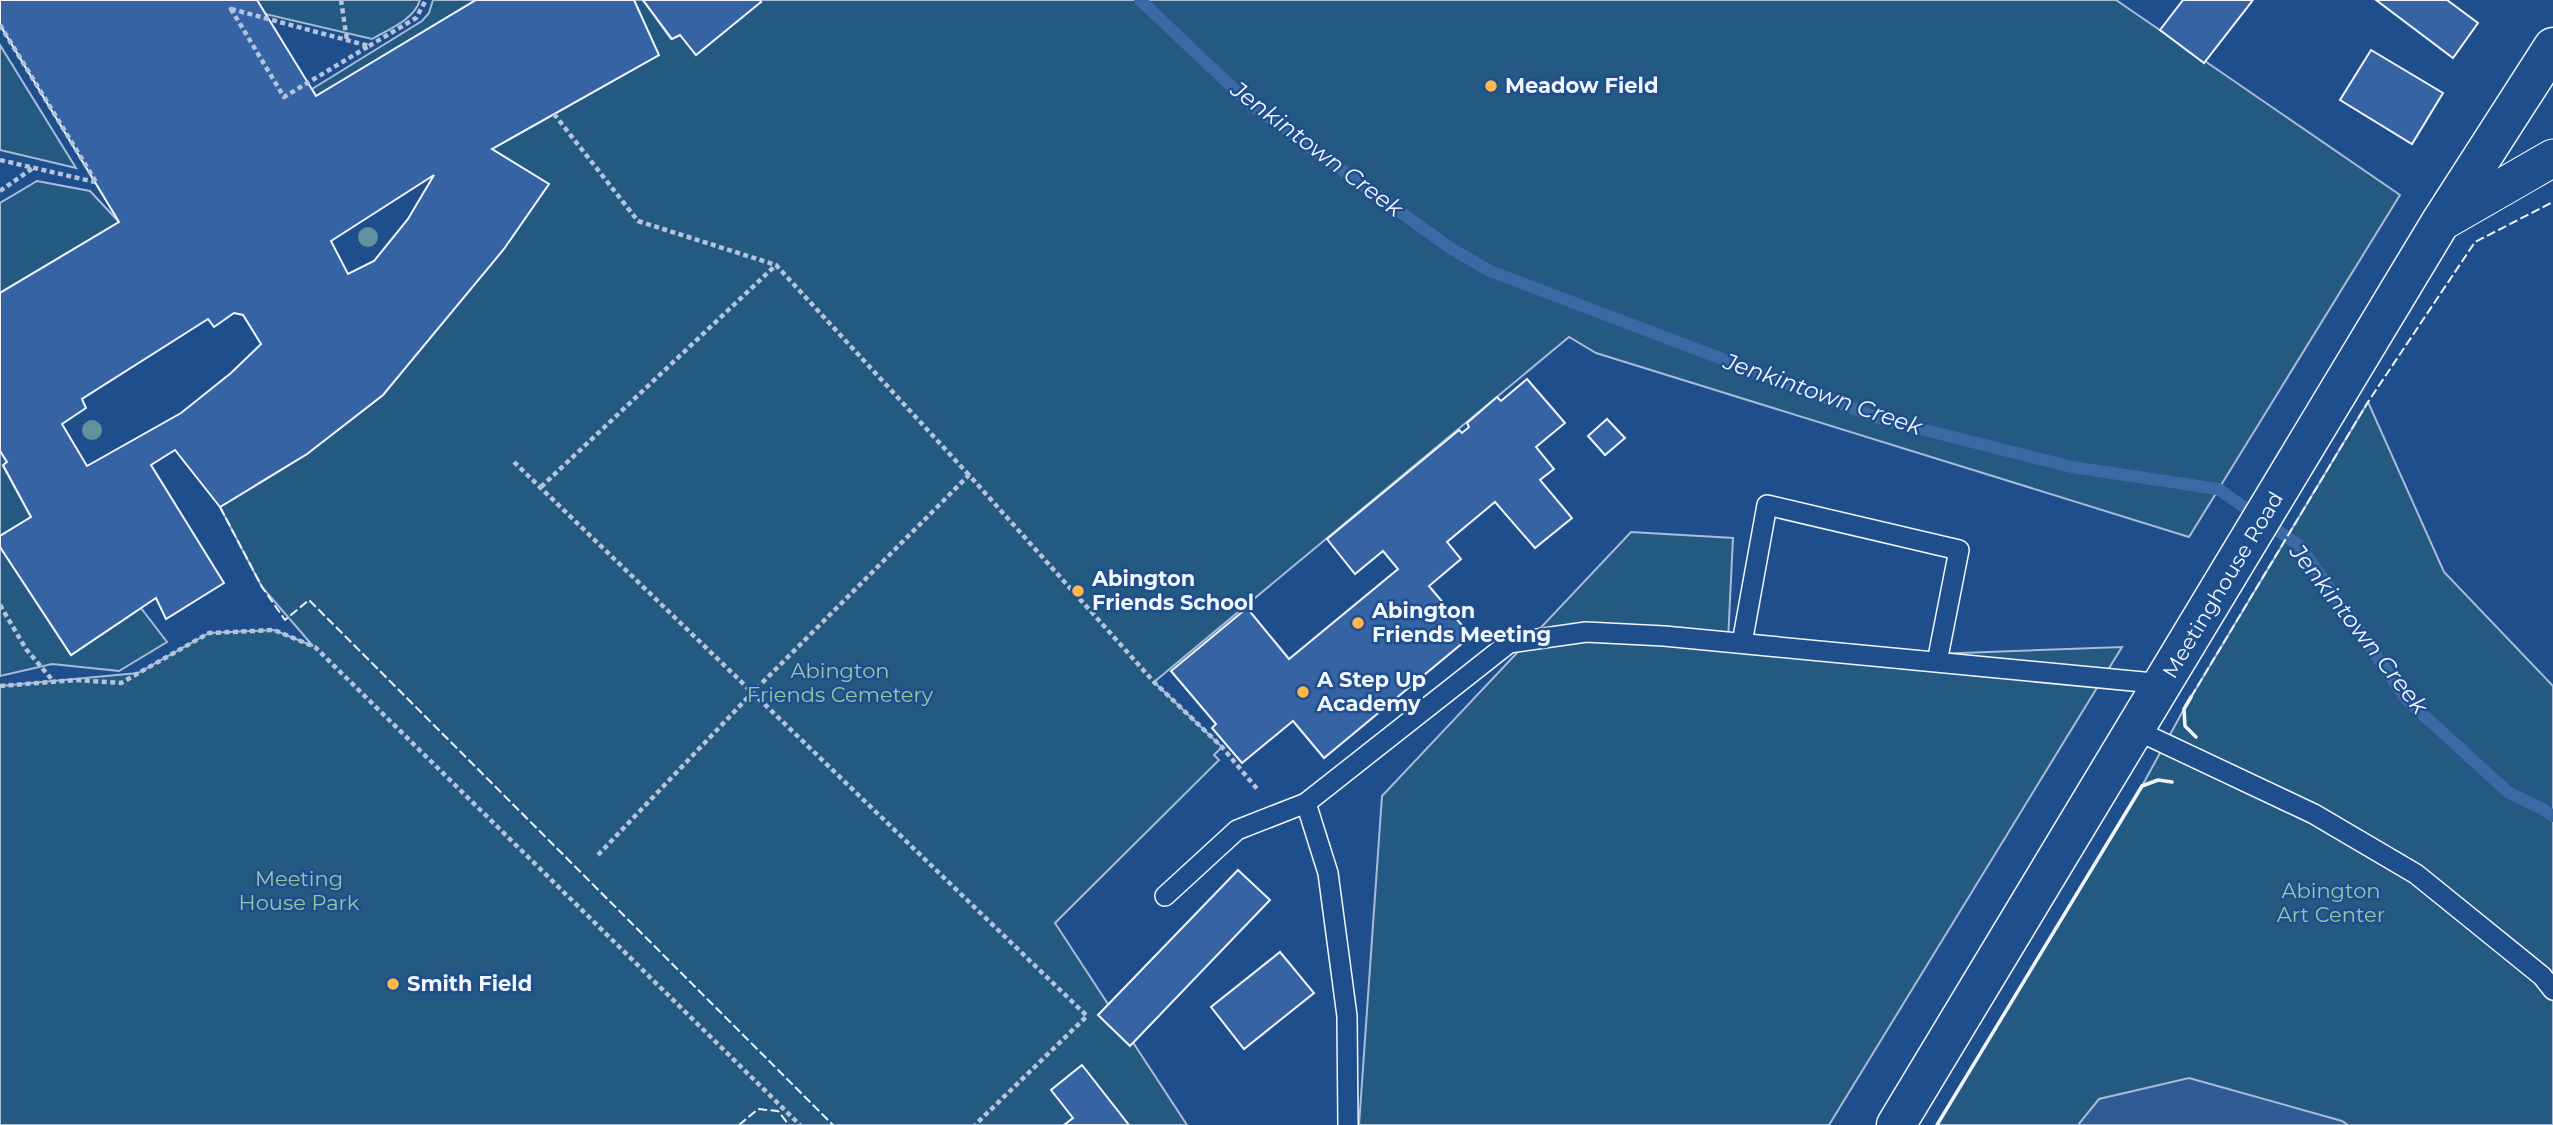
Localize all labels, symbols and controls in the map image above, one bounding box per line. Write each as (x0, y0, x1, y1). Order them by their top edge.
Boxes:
place label: Meadow Field (1505, 73, 1658, 98)
water label: Jenkintown Creek (1225, 75, 1409, 224)
marker: Meadow Field (1483, 78, 1499, 94)
water label: Jenkintown Creek (1719, 347, 1927, 441)
street label: Meetinghouse Road (2157, 487, 2288, 682)
water label: Jenkintown Creek (2283, 538, 2435, 721)
place label: Abington Friends School (1091, 566, 1254, 615)
marker: Abington Friends School (1070, 583, 1086, 599)
place label: Abington Friends Meeting (1371, 598, 1551, 647)
marker: Abington Friends Meeting (1350, 615, 1366, 631)
park label: Abington Friends Cemetery (747, 658, 934, 707)
place label: A Step Up Academy (1316, 667, 1426, 716)
marker: A Step Up Academy (1295, 684, 1311, 700)
park label: Meeting House Park (239, 866, 360, 915)
park label: Abington Art Center (2277, 878, 2385, 927)
place label: Smith Field (407, 971, 532, 996)
marker: Smith Field (385, 976, 401, 992)

